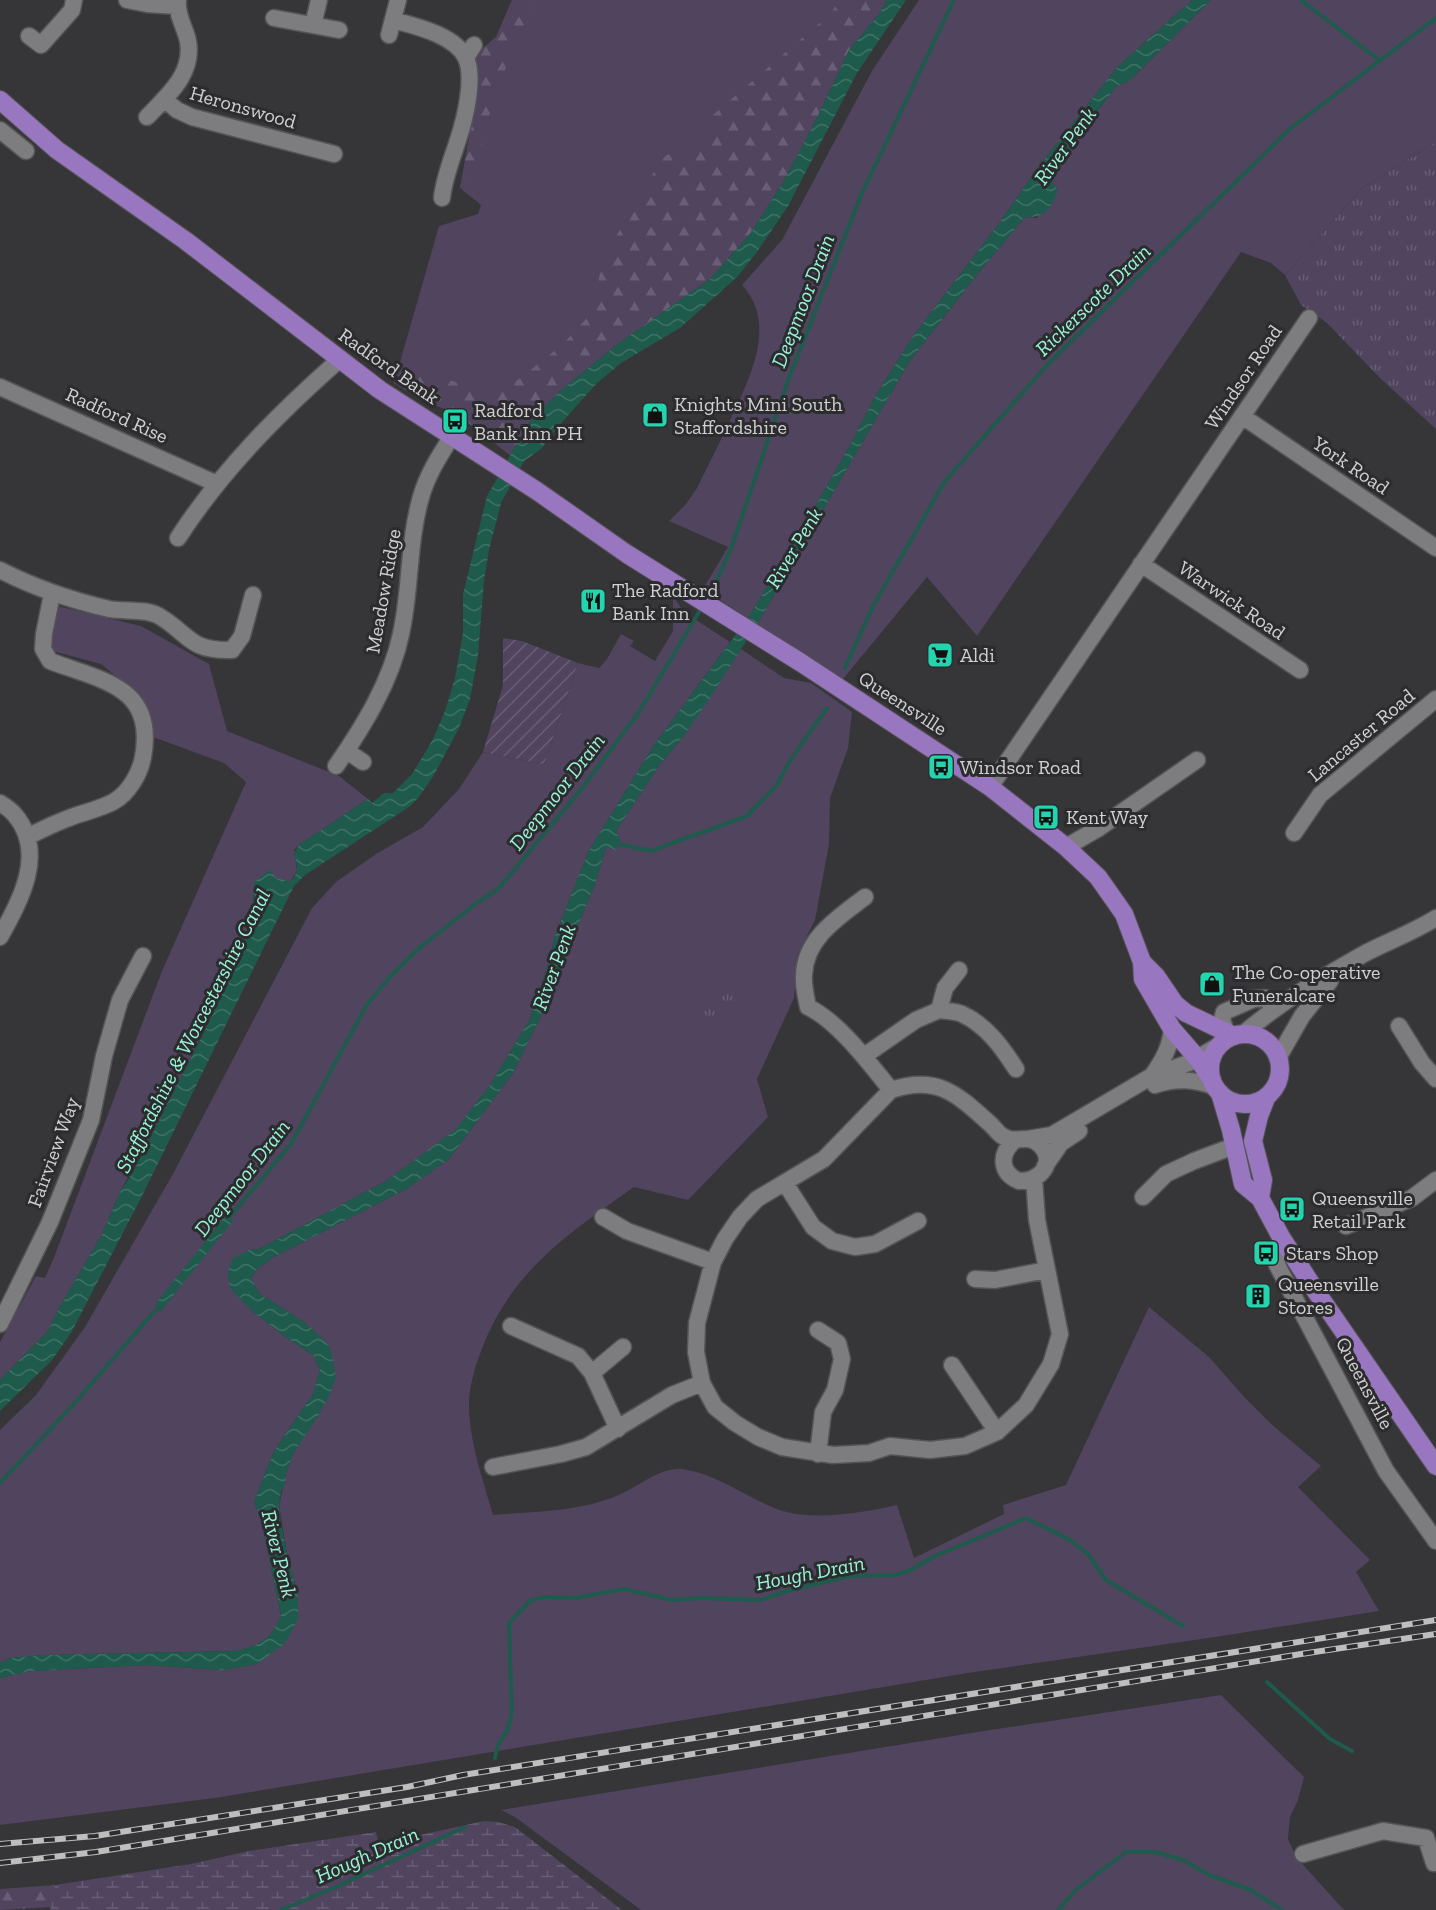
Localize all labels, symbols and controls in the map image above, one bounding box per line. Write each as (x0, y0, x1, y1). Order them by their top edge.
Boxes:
street label: Heronswood (187, 80, 299, 134)
water label: River Penk (1028, 102, 1101, 189)
water label: Deepmoor Drain (766, 231, 839, 371)
water label: Rickerscote Drain (1030, 238, 1155, 361)
street label: Windsor Road (1199, 320, 1287, 434)
street label: Radford Bank (334, 323, 444, 410)
street label: Radford Rise (62, 382, 172, 448)
place label: Knights Mini South Staffordshire (674, 392, 843, 439)
place label: Radford Bank Inn PH (474, 398, 582, 445)
shop icon: Knights Mini South Staffordshire (640, 400, 670, 430)
bus stop icon: Radford Bank Inn PH (440, 406, 470, 436)
street label: York Road (1307, 430, 1394, 499)
water label: River Penk (760, 503, 827, 592)
street label: Meadow Ridge (360, 527, 406, 655)
street label: Warwick Road (1174, 555, 1290, 645)
place label: The Radford Bank Inn (612, 578, 718, 625)
restaurant icon: The Radford Bank Inn (578, 586, 608, 616)
supermarket icon: Aldi (925, 640, 955, 670)
place label: Aldi (960, 643, 995, 667)
street label: Queensville (854, 665, 952, 741)
street label: Lancaster Road (1303, 683, 1419, 787)
water label: Deepmoor Drain (504, 729, 610, 855)
bus stop icon: Windsor Road (926, 752, 956, 782)
place label: Windsor Road (960, 755, 1081, 779)
bus stop icon: Kent Way (1031, 802, 1061, 832)
place label: Kent Way (1066, 805, 1149, 829)
water label: Staffordshire & Worcestershire Canal (110, 885, 275, 1177)
water label: River Penk (526, 921, 581, 1013)
place label: The Co-operative Funeralcare (1232, 960, 1380, 1007)
shop icon: The Co-operative Funeralcare (1197, 969, 1227, 999)
street label: Fairview Way (22, 1093, 84, 1210)
water label: Deepmoor Drain (189, 1115, 295, 1241)
place label: Queensville Retail Park (1312, 1186, 1413, 1233)
bus stop icon: Queensville Retail Park (1277, 1194, 1307, 1224)
bus stop icon: Stars Shop (1251, 1238, 1281, 1268)
place label: Stars Shop (1286, 1241, 1379, 1265)
place label: Queensville Stores (1278, 1272, 1379, 1319)
building icon: Queensville Stores (1243, 1281, 1273, 1311)
street label: Queensville (1331, 1333, 1399, 1433)
water label: River Penk (257, 1507, 302, 1600)
water label: Hough Drain (753, 1550, 866, 1595)
water label: Hough Drain (311, 1821, 422, 1888)

